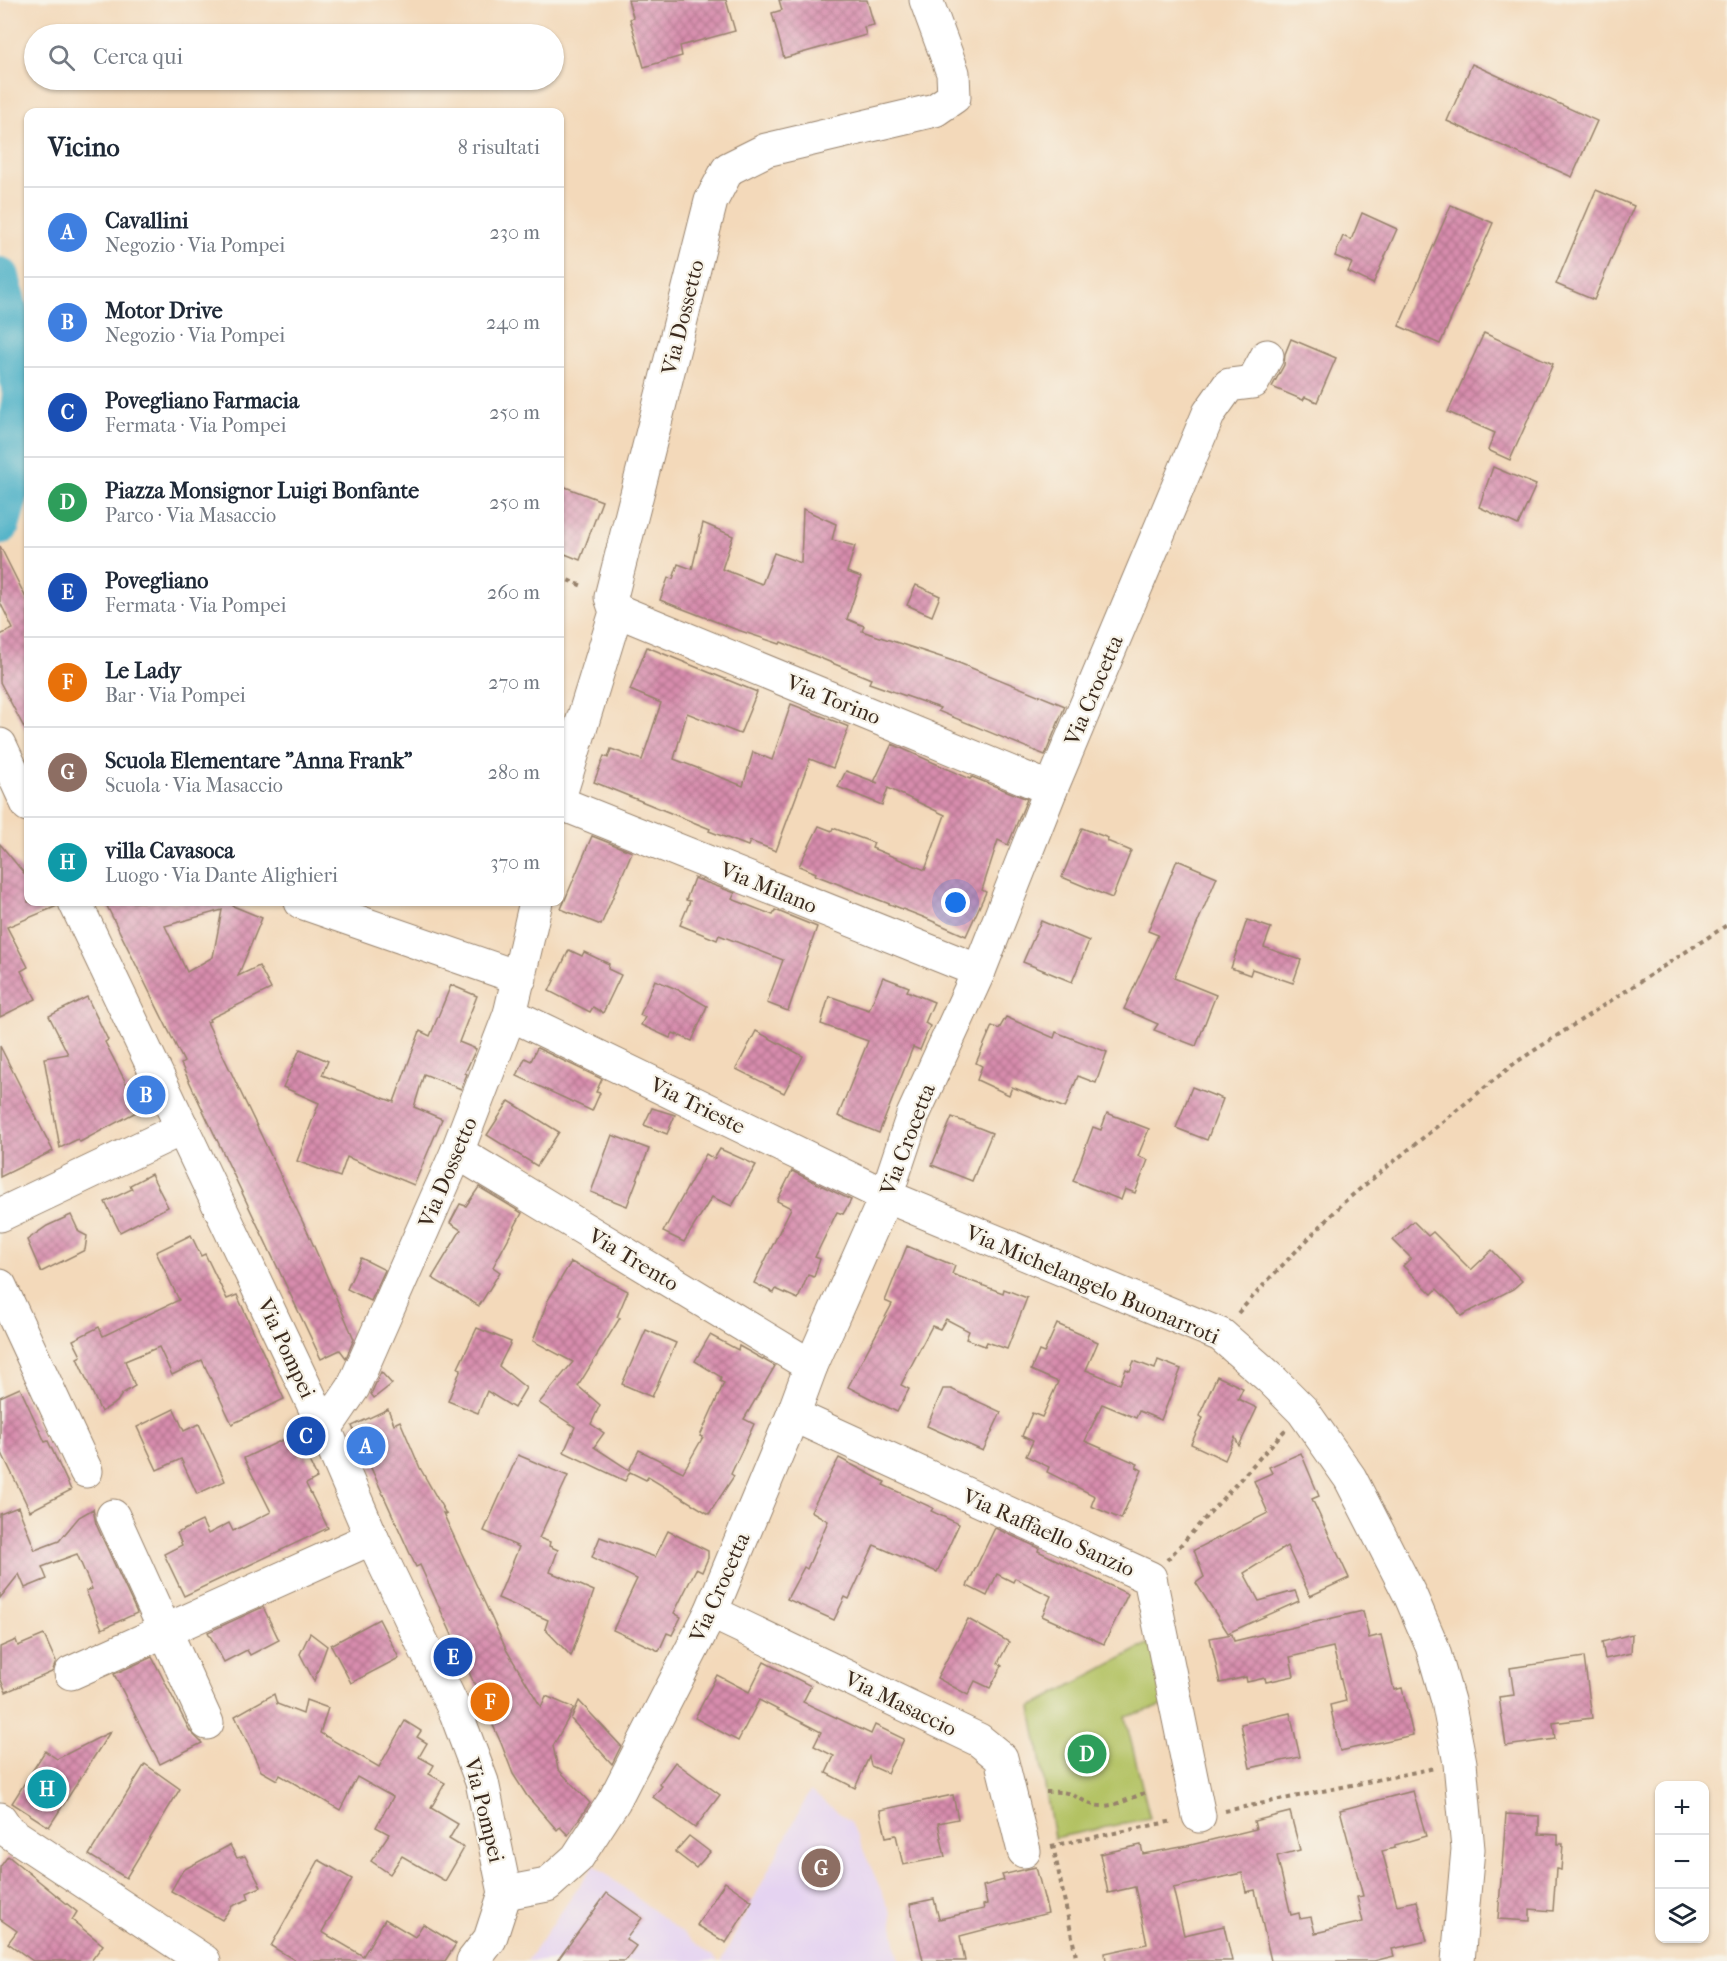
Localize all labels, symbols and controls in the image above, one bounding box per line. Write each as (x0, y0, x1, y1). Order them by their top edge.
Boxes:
search box (24, 24, 564, 90)
icon: search (45, 41, 78, 74)
text: Cerca qui (93, 44, 183, 70)
text: Vicino (48, 132, 120, 163)
text: 8 risultati (458, 136, 540, 159)
text: Cavallini (105, 208, 189, 234)
text: A (61, 221, 74, 244)
text: 230 m (490, 221, 540, 244)
text: Negozio · Via Pompei (105, 234, 285, 257)
street label: Via Dossetto (656, 257, 710, 378)
text: Motor Drive (105, 298, 223, 324)
text: B (61, 311, 74, 334)
text: 240 m (486, 311, 540, 334)
text: Negozio · Via Pompei (105, 324, 285, 347)
text: Povegliano Farmacia (105, 388, 299, 414)
text: C (61, 401, 74, 424)
text: 250 m (489, 401, 540, 424)
text: Fermata · Via Pompei (105, 414, 286, 437)
text: Piazza Monsignor Luigi Bonfante (105, 478, 419, 504)
text: D (60, 491, 75, 514)
text: 250 m (489, 491, 540, 514)
text: Parco · Via Masaccio (105, 504, 276, 527)
text: Povegliano (105, 568, 208, 594)
text: E (61, 581, 74, 604)
text: 260 m (487, 581, 540, 604)
text: Fermata · Via Pompei (105, 594, 286, 617)
street label: Via Crocetta (1059, 631, 1129, 750)
text: Le Lady (105, 658, 181, 684)
street label: Via Torino (782, 669, 884, 731)
text: F (62, 671, 73, 694)
text: 270 m (488, 671, 540, 694)
text: Bar · Via Pompei (105, 684, 246, 707)
text: Scuola Elementare "Anna Frank" (105, 748, 412, 774)
text: G (60, 761, 75, 784)
text: 280 m (488, 761, 540, 784)
text: Scuola · Via Masaccio (105, 774, 283, 797)
text: villa Cavasoca (105, 838, 234, 864)
text: H (60, 851, 75, 874)
text: 370 m (490, 851, 540, 874)
street label: Via Milano (715, 856, 821, 919)
text: Luogo · Via Dante Alighieri (105, 864, 338, 887)
your location (941, 888, 970, 917)
street label: Via Trieste (645, 1071, 749, 1140)
pin: B (126, 1072, 166, 1118)
street label: Via Crocetta (874, 1079, 941, 1200)
street label: Via Dossetto (413, 1113, 483, 1233)
street label: Via Michelangelo Buonarroti (961, 1219, 1224, 1350)
street label: Via Trento (583, 1222, 683, 1297)
street label: Via Pompei (251, 1293, 321, 1403)
pin: C (286, 1414, 326, 1458)
pin: A (346, 1424, 386, 1468)
street label: Via Raffaello Sanzio (958, 1483, 1139, 1583)
street label: Via Crocetta (684, 1528, 756, 1647)
pin: E (434, 1634, 472, 1680)
street label: Via Masaccio (840, 1665, 961, 1742)
pin: F (470, 1680, 510, 1724)
pin: D (1068, 1732, 1106, 1776)
street label: Via Pompei (458, 1754, 510, 1866)
pin: H (28, 1766, 66, 1812)
map controls (1655, 1781, 1709, 1943)
button: + (1655, 1781, 1709, 1835)
button: − (1655, 1835, 1709, 1889)
pin: G (802, 1846, 840, 1890)
button: layers (1655, 1889, 1709, 1943)

